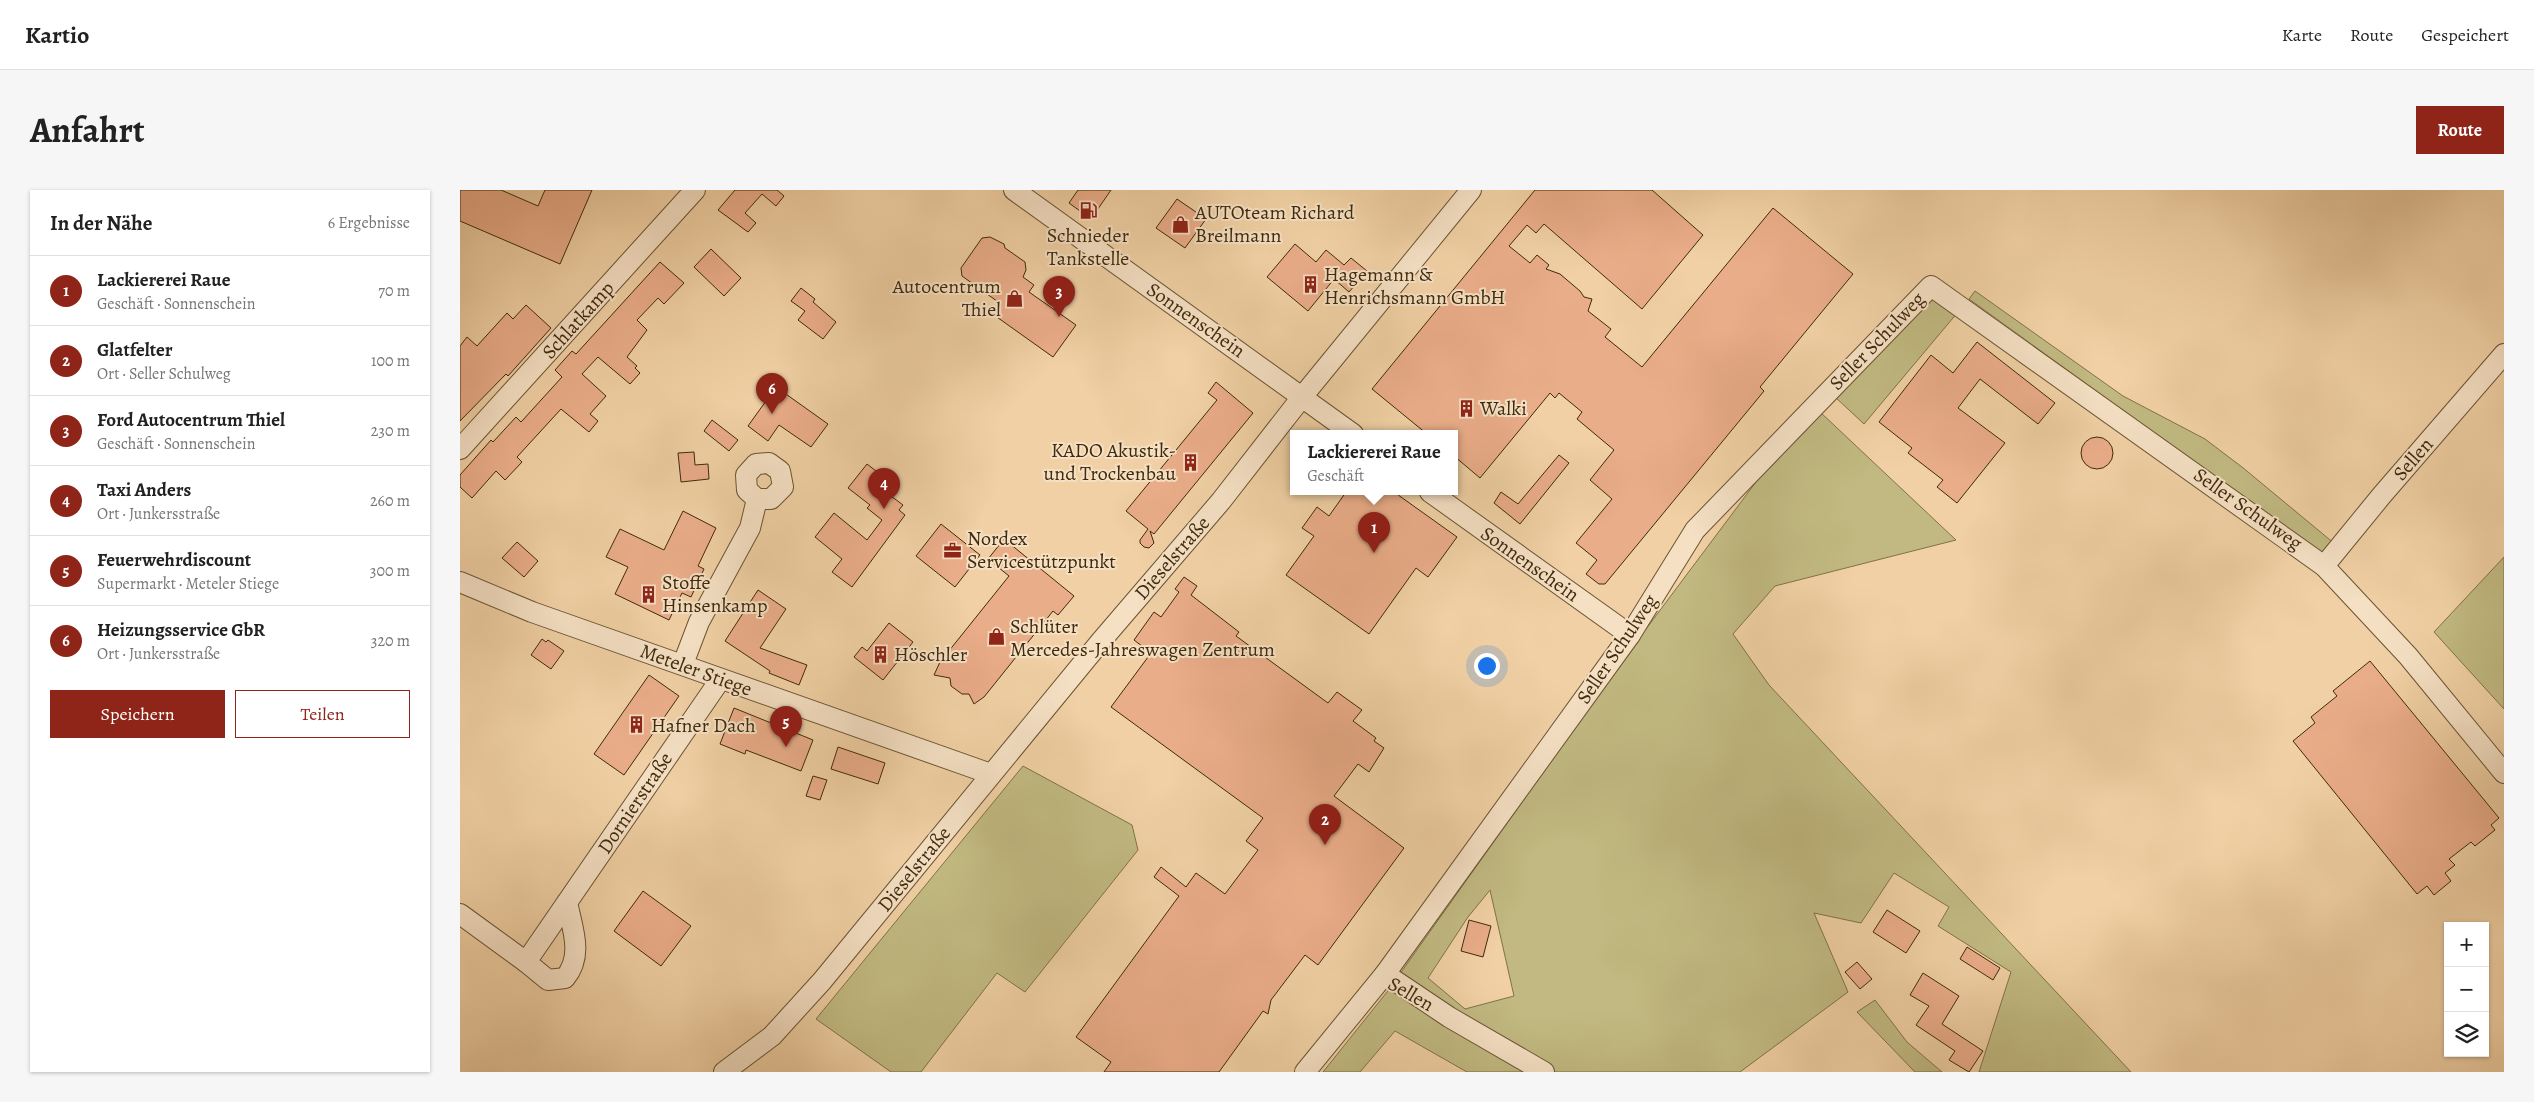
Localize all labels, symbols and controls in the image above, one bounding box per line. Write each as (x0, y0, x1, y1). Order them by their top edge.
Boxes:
text: Kartio (25, 19, 89, 51)
text: Karte (2282, 23, 2322, 47)
text: Route (2350, 23, 2393, 47)
text: Gespeichert (2421, 23, 2509, 47)
text: Anfahrt (30, 106, 145, 154)
button: Route (2416, 106, 2504, 154)
place label: AUTOteam Richard Breilmann (1194, 199, 1355, 249)
fuel station icon: Schnieder Tankstelle (1078, 201, 1098, 221)
text: In der Nähe (50, 209, 152, 237)
text: 6 Ergebnisse (328, 212, 410, 234)
shop icon: AUTOteam Richard Breilmann (1171, 214, 1191, 234)
place label: Schnieder Tankstelle (1047, 222, 1129, 272)
place label: Hagemann & Henrichsmann GmbH (1324, 261, 1505, 311)
text: Lackiererei Raue (97, 267, 230, 293)
place label: Autocentrum Thiel (892, 273, 1001, 323)
street label: Schlatkamp (536, 275, 620, 365)
building icon: Hagemann & Henrichsmann GmbH (1300, 275, 1320, 295)
pin: 3 (1043, 276, 1075, 317)
street label: Sonnenschein (1141, 276, 1251, 364)
text: 1 (63, 280, 69, 302)
text: 70 m (378, 280, 410, 302)
street label: Seller Schulweg (1823, 286, 1931, 396)
shop icon: Autocentrum Thiel (1005, 288, 1025, 308)
text: Geschäft · Sonnenschein (97, 293, 255, 315)
text: Glatfelter (97, 337, 173, 363)
text: 2 (62, 350, 70, 372)
text: 100 m (371, 350, 410, 372)
text: Ort · Seller Schulweg (97, 363, 231, 385)
pin: 6 (756, 373, 788, 414)
place label: Walki (1479, 395, 1527, 422)
building icon: Walki (1456, 398, 1476, 418)
text: Ford Autocentrum Thiel (97, 407, 285, 433)
text: 3 (63, 420, 69, 442)
text: 230 m (371, 420, 410, 442)
popup (1290, 430, 1458, 495)
street label: Sellen (2387, 432, 2439, 486)
text: Geschäft · Sonnenschein (97, 433, 255, 455)
place label: KADO Akustik- und Trockenbau (1044, 437, 1176, 487)
text: Lackiererei Raue (1307, 439, 1441, 465)
building icon: KADO Akustik- und Trockenbau (1180, 452, 1200, 472)
street label: Seller Schulweg (2188, 461, 2308, 557)
text: Geschäft (1307, 465, 1364, 487)
pin: 4 (868, 468, 900, 509)
text: Taxi Anders (97, 477, 191, 503)
text: 4 (62, 490, 70, 512)
text: 260 m (370, 490, 410, 512)
text: Ort · Junkersstraße (97, 503, 220, 525)
street label: Dieselstraße (1128, 510, 1216, 606)
pin: 1 (1358, 512, 1390, 553)
street label: Sonnenschein (1475, 520, 1585, 608)
place label: Nordex Servicestützpunkt (967, 525, 1116, 575)
office icon: Nordex Servicestützpunkt (943, 540, 963, 560)
text: Feuerwehrdiscount (97, 547, 251, 573)
text: 5 (63, 560, 69, 582)
text: 300 m (370, 560, 410, 582)
place label: Stoffe Hinsenkamp (662, 569, 768, 619)
text: Supermarkt · Meteler Stiege (97, 573, 279, 595)
building icon: Stoffe Hinsenkamp (638, 584, 658, 604)
street label: Seller Schulweg (1570, 589, 1664, 709)
place label: Schlüter Mercedes-Jahreswagen Zentrum (1010, 613, 1275, 663)
text: Heizungsservice GbR (97, 617, 265, 643)
shop icon: Schlüter Mercedes-Jahreswagen Zentrum (986, 627, 1006, 647)
text: 6 (62, 630, 70, 652)
text: 320 m (371, 630, 410, 652)
street label: Meteler Stiege (636, 637, 756, 703)
place label: Höschler (894, 641, 968, 668)
text: Ort · Junkersstraße (97, 643, 220, 665)
building icon: Höschler (870, 644, 890, 664)
your location (1474, 653, 1500, 679)
button: Speichern (50, 690, 225, 738)
button: Teilen (235, 690, 410, 738)
pin: 5 (770, 706, 802, 747)
place label: Hafner Dach (651, 712, 756, 739)
building icon: Hafner Dach (627, 715, 647, 735)
street label: Dornierstraße (591, 747, 679, 859)
pin: 2 (1309, 804, 1341, 845)
street label: Dieselstraße (871, 821, 957, 917)
map controls (2444, 922, 2489, 1057)
button: + (2444, 922, 2489, 967)
button: − (2444, 967, 2489, 1012)
street label: Sellen (1383, 970, 1439, 1018)
button: layers (2444, 1012, 2489, 1057)

